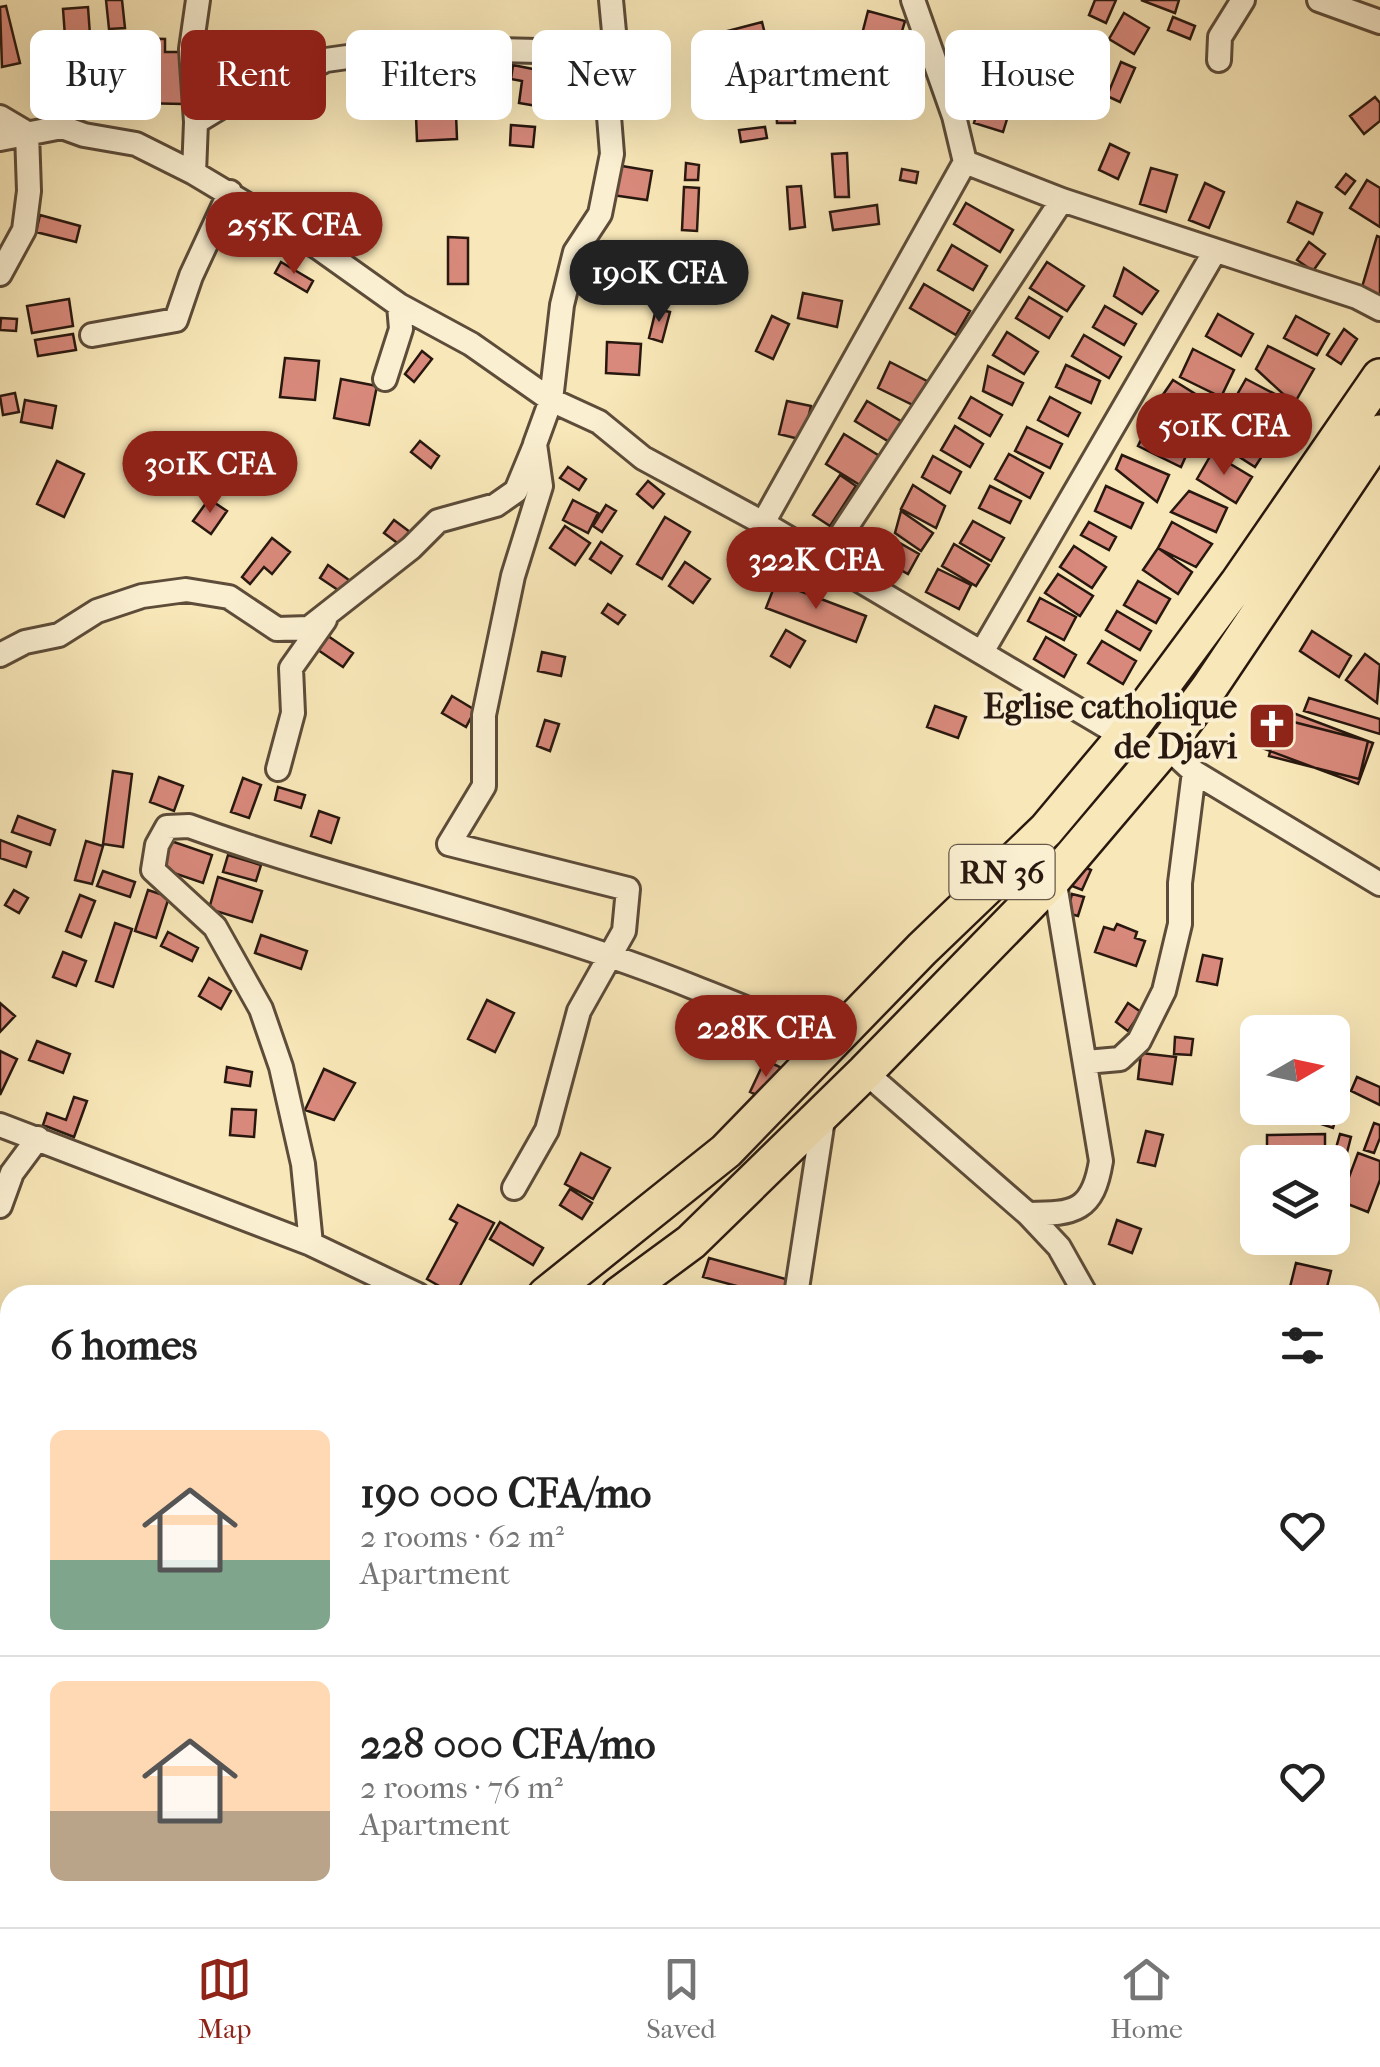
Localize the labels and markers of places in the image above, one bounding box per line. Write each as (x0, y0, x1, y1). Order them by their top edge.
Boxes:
pin: 255K CFA (191, 192, 397, 277)
pin: 190K CFA (556, 240, 762, 325)
pin: 501K CFA (1121, 393, 1327, 478)
pin: 301K CFA (107, 431, 313, 516)
pin: 322K CFA (713, 527, 919, 612)
place label: Eglise catholique de Djavi (983, 686, 1238, 767)
church icon: Eglise catholique de Djavi (1246, 700, 1298, 752)
pin: 228K CFA (663, 995, 869, 1080)

